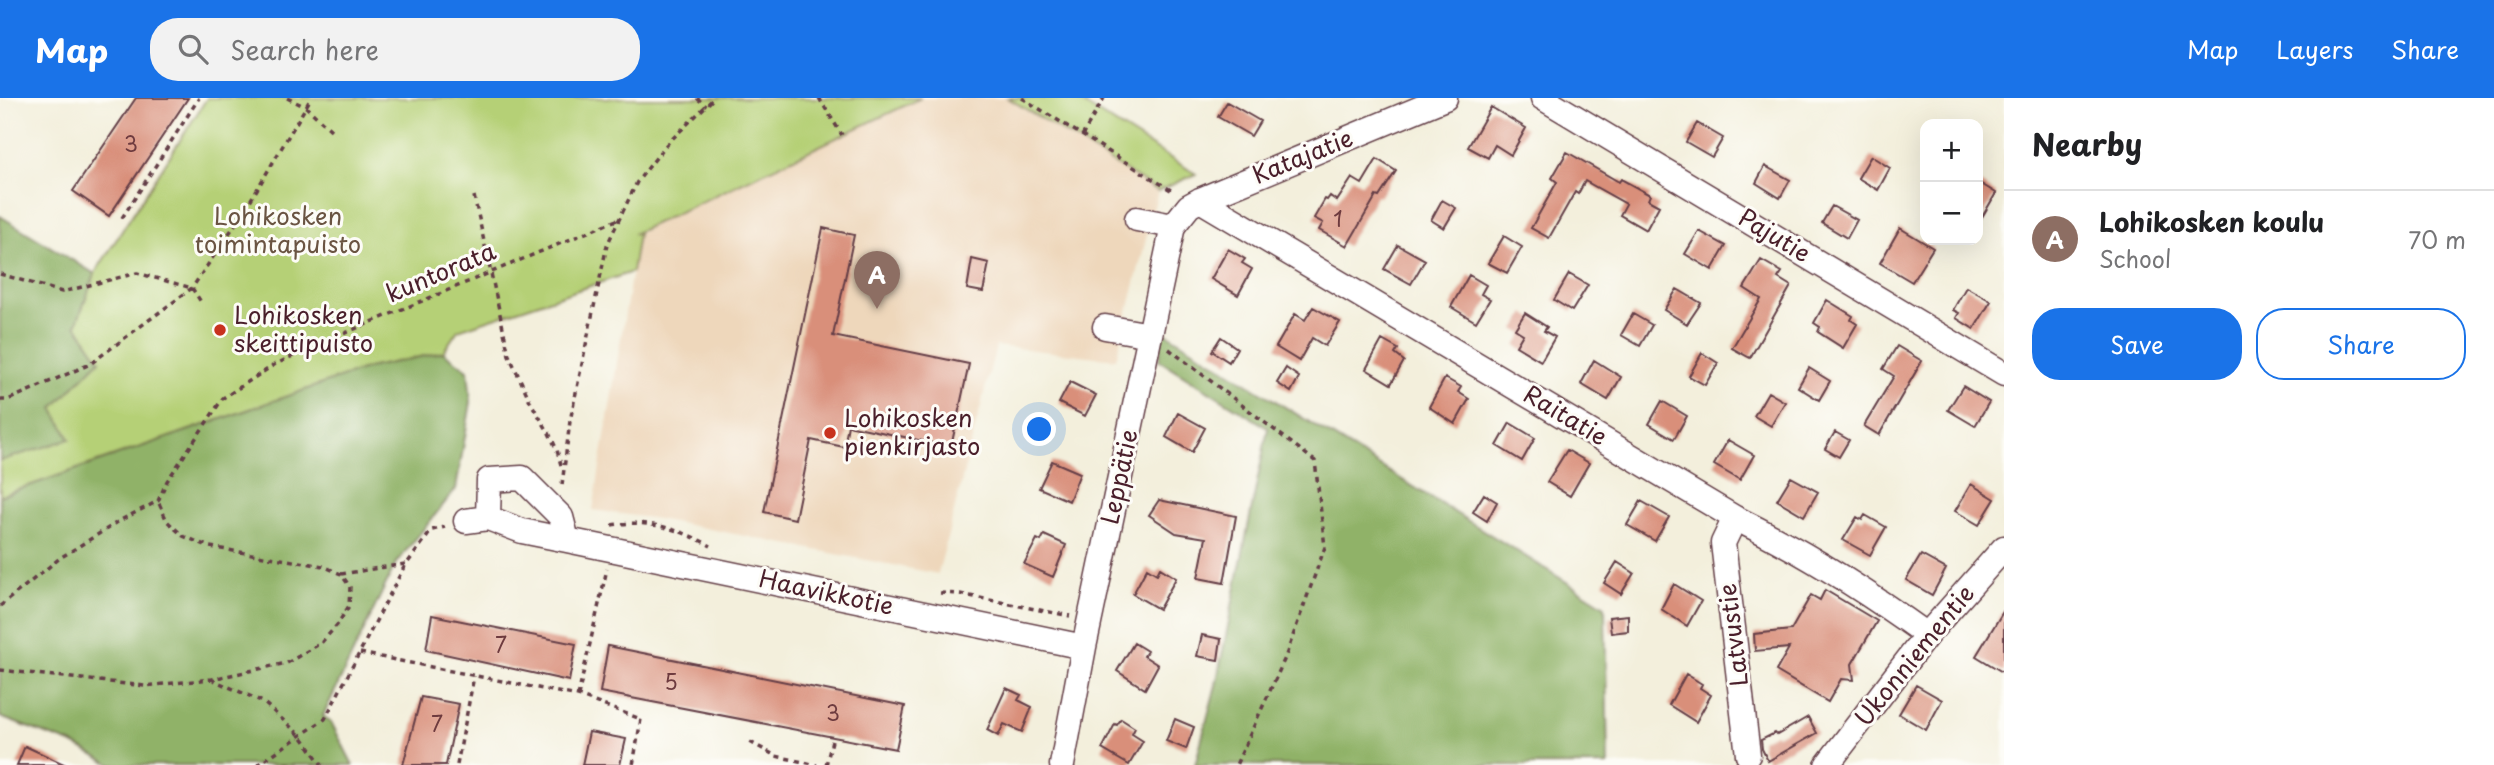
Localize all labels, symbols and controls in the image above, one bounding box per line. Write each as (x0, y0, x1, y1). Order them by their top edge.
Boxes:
search box (150, 18, 640, 81)
text: Map (35, 24, 108, 74)
icon: search (174, 30, 212, 68)
text: Search here (230, 30, 379, 69)
text: Map (2187, 31, 2238, 67)
text: Layers (2276, 31, 2353, 67)
text: Share (2391, 31, 2459, 67)
street label: Katajatie (1247, 119, 1358, 192)
map controls (1920, 119, 1983, 245)
button: + (1920, 119, 1983, 182)
text: Nearby (2032, 121, 2142, 166)
house number: 3 (124, 127, 138, 159)
button: − (1920, 182, 1983, 245)
park label: Lohikosken toimintapuisto (195, 197, 361, 261)
street label: Pajutie (1732, 199, 1818, 270)
house number: 1 (1333, 202, 1343, 234)
text: Lohikosken koulu (2099, 202, 2324, 241)
text: A (2046, 222, 2064, 257)
text: 70 m (2408, 222, 2466, 257)
street label: kuntorata (380, 232, 501, 310)
text: School (2099, 241, 2171, 276)
pin: A (854, 251, 900, 309)
place label: Lohikosken skeittipuisto (234, 296, 373, 360)
button: Save (2032, 308, 2242, 380)
button: Share (2256, 308, 2466, 380)
marker: Lohikosken skeittipuisto (212, 322, 228, 338)
street label: Raitatie (1517, 375, 1615, 453)
place label: Lohikosken pienkirjasto (844, 399, 980, 463)
your location (1022, 412, 1056, 446)
marker: Lohikosken pienkirjasto (822, 425, 838, 441)
street label: Leppätie (1090, 426, 1146, 527)
street label: Haavikkotie (756, 559, 897, 623)
street label: Ukonniementie (1845, 576, 1982, 733)
street label: Latvustie (1708, 582, 1756, 689)
house number: 7 (495, 628, 507, 660)
house number: 5 (664, 665, 678, 697)
house number: 3 (826, 696, 840, 728)
house number: 7 (431, 707, 443, 739)

